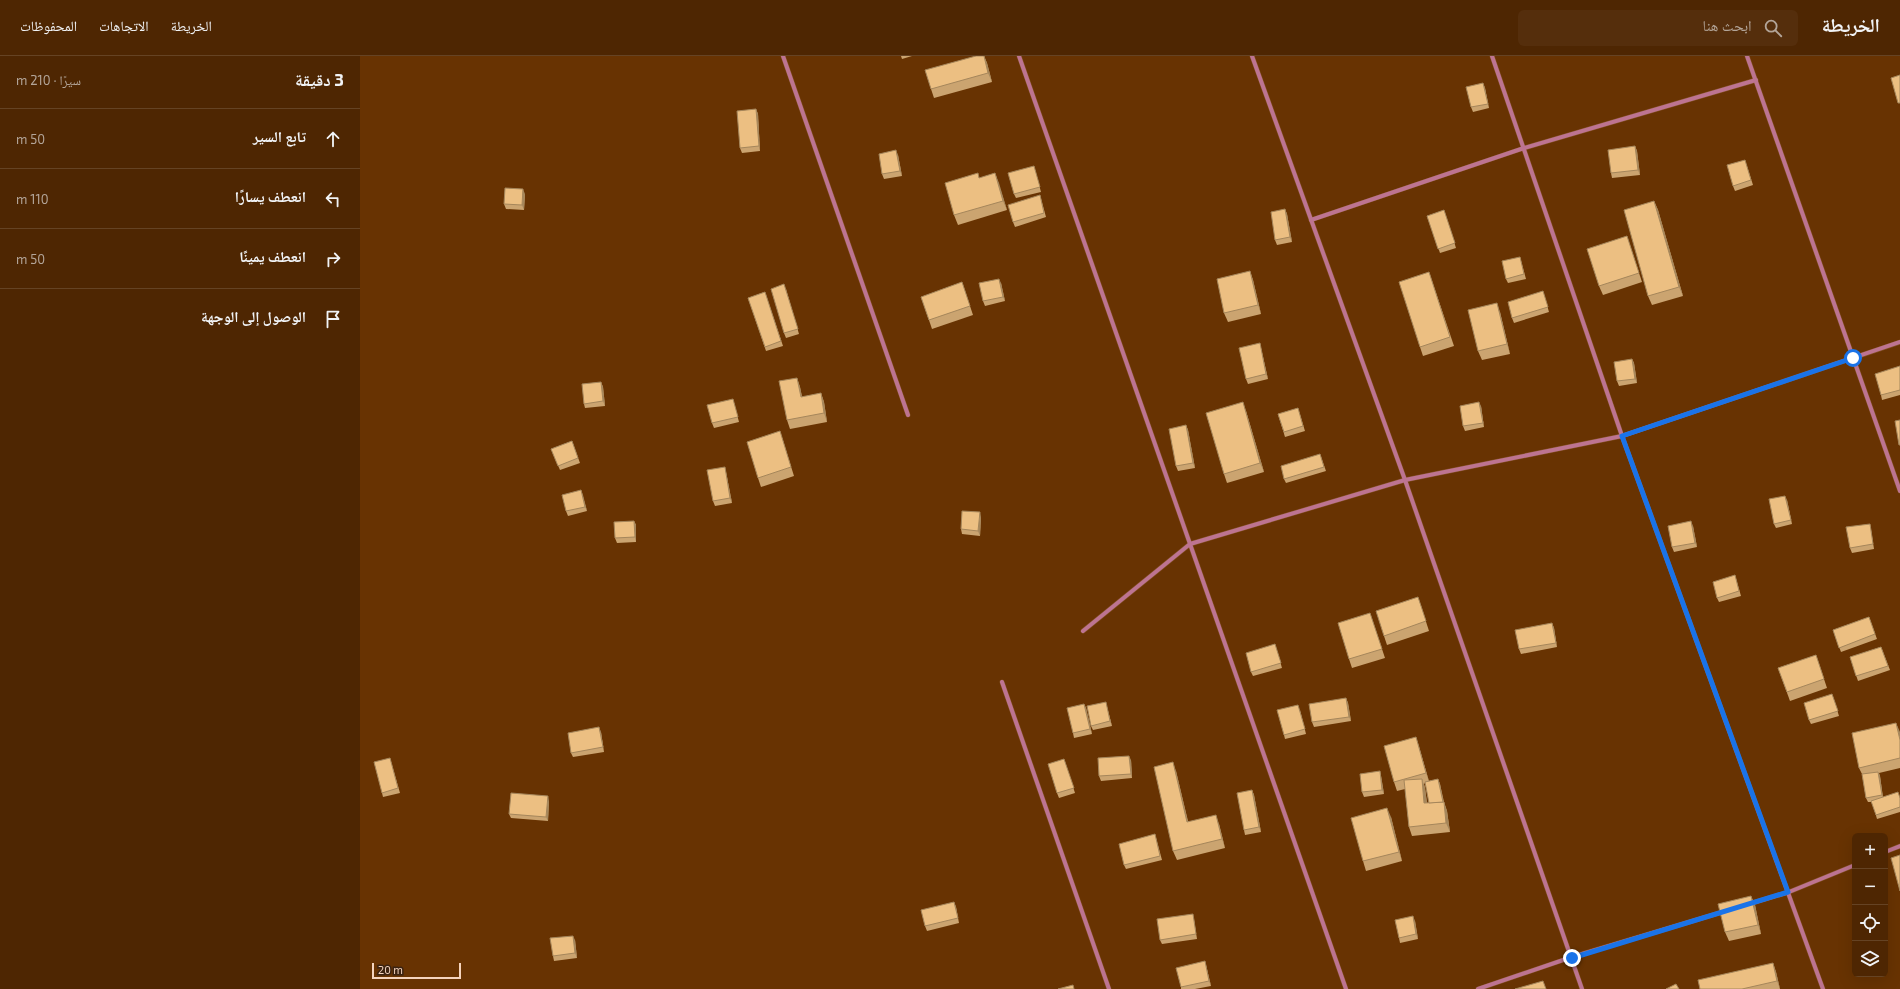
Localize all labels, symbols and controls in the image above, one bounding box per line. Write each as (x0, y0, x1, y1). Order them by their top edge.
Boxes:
search box (1518, 10, 1798, 46)
text: الخريطة (1822, 13, 1880, 36)
text: ابحث هنا (1703, 16, 1752, 34)
text: المحفوظات (20, 17, 77, 34)
text: الاتجاهات (99, 17, 149, 34)
text: الخريطة (171, 17, 212, 34)
icon: search (1762, 17, 1784, 39)
text: 3 دقيقة (295, 69, 344, 89)
text: سيرًا · 210 m (16, 72, 81, 88)
text: تابع السير (253, 127, 306, 145)
icon: ahead (322, 128, 344, 150)
text: 50 m (16, 131, 45, 147)
text: انعطف يسارًا (235, 187, 306, 205)
icon: left (322, 188, 344, 210)
text: 110 m (16, 191, 48, 207)
text: انعطف يمينًا (239, 247, 306, 265)
icon: right (322, 248, 344, 270)
text: 50 m (16, 251, 45, 267)
text: الوصول إلى الوجهة (201, 307, 306, 325)
icon: arrive (322, 308, 344, 330)
route start (1844, 349, 1862, 367)
map controls (1852, 833, 1888, 977)
button: + (1852, 833, 1888, 869)
button: − (1852, 869, 1888, 905)
button: locate (1852, 905, 1888, 941)
button: layers (1852, 941, 1888, 977)
route end (1563, 949, 1581, 967)
scale bar (372, 961, 461, 980)
text: 20 m (378, 963, 403, 976)

